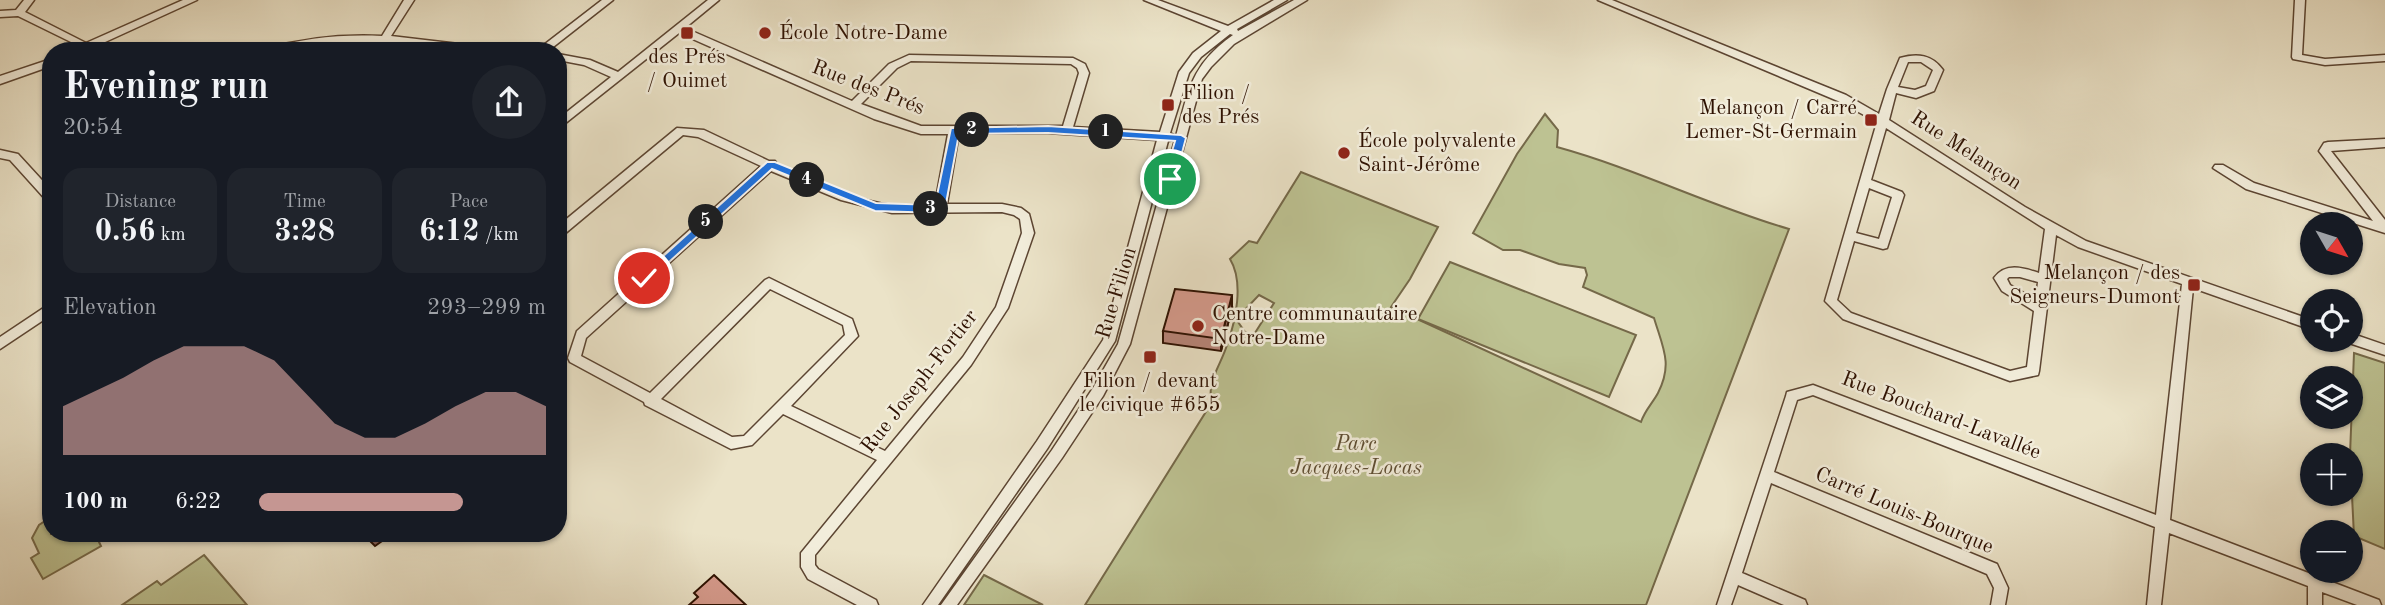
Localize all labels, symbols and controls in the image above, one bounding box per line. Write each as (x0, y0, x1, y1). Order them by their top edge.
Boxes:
place label: École Notre-Dame (779, 19, 947, 44)
marker: des Prés / Ouimet (679, 25, 695, 41)
marker: École Notre-Dame (757, 25, 773, 41)
place label: des Prés / Ouimet (647, 47, 727, 92)
street label: Rue des Prés (809, 57, 927, 119)
button: share (472, 65, 546, 139)
text: Evening run (63, 69, 269, 107)
place label: Filion / des Prés (1182, 83, 1259, 128)
marker: Filion / des Prés (1160, 97, 1176, 113)
place label: Melançon / Carré Lemer-St-Germain (1685, 98, 1857, 143)
street label: Rue Melançon (1907, 108, 2025, 194)
marker: Melançon / Carré Lemer-St-Germain (1863, 112, 1879, 128)
pin: 2 (954, 113, 990, 148)
pin: 1 (1088, 114, 1124, 150)
text: 20:54 (63, 116, 123, 139)
text: 2 (966, 120, 977, 139)
text: 1 (1100, 122, 1111, 141)
place label: École polyvalente Saint-Jérôme (1358, 127, 1516, 176)
marker: École polyvalente Saint-Jérôme (1336, 145, 1352, 161)
pin (1140, 149, 1200, 209)
icon: arrive (1151, 160, 1189, 198)
pin: 4 (790, 162, 824, 198)
text: 4 (801, 170, 812, 189)
pin: 3 (914, 192, 948, 227)
text: Distance (104, 193, 176, 212)
text: Time (283, 193, 326, 212)
text: Pace (450, 193, 488, 212)
text: 3 (925, 199, 936, 218)
pin: 5 (688, 204, 724, 240)
text: 5 (700, 212, 711, 231)
north arrow (2300, 212, 2362, 275)
map controls (2300, 212, 2363, 583)
text: 0.56 (95, 217, 155, 247)
text: 3:28 (274, 217, 335, 247)
text: 6:12 (419, 217, 480, 247)
text: km (155, 226, 186, 245)
text: /km (480, 226, 519, 245)
street label: Rue Filion (1093, 245, 1141, 341)
pin (614, 248, 674, 308)
icon: check (625, 259, 663, 297)
place label: Melançon / des Seigneurs-Dumont (2009, 263, 2180, 308)
marker: Melançon / des Seigneurs-Dumont (2186, 277, 2202, 293)
button: locate (2300, 289, 2363, 352)
text: Elevation (63, 296, 157, 319)
text: 293–299 m (427, 296, 546, 319)
place label: Centre communautaire Notre-Dame (1212, 304, 1417, 349)
street label: Rue Joseph-Fortier (858, 306, 983, 458)
marker: Centre communautaire Notre-Dame (1190, 318, 1206, 334)
marker: Filion / devant le civique #655 (1142, 349, 1158, 365)
button: layers (2300, 366, 2363, 429)
street label: Rue Bouchard-Lavallée (1839, 368, 2043, 464)
place label: Filion / devant le civique #655 (1079, 371, 1221, 416)
park label: Parc Jacques-Locas (1290, 434, 1422, 479)
button: + (2300, 443, 2363, 506)
street label: Carré Louis-Bourque (1812, 464, 1996, 558)
text: 100 m (63, 490, 128, 513)
text: 6:22 (175, 490, 221, 513)
button: − (2300, 520, 2363, 583)

